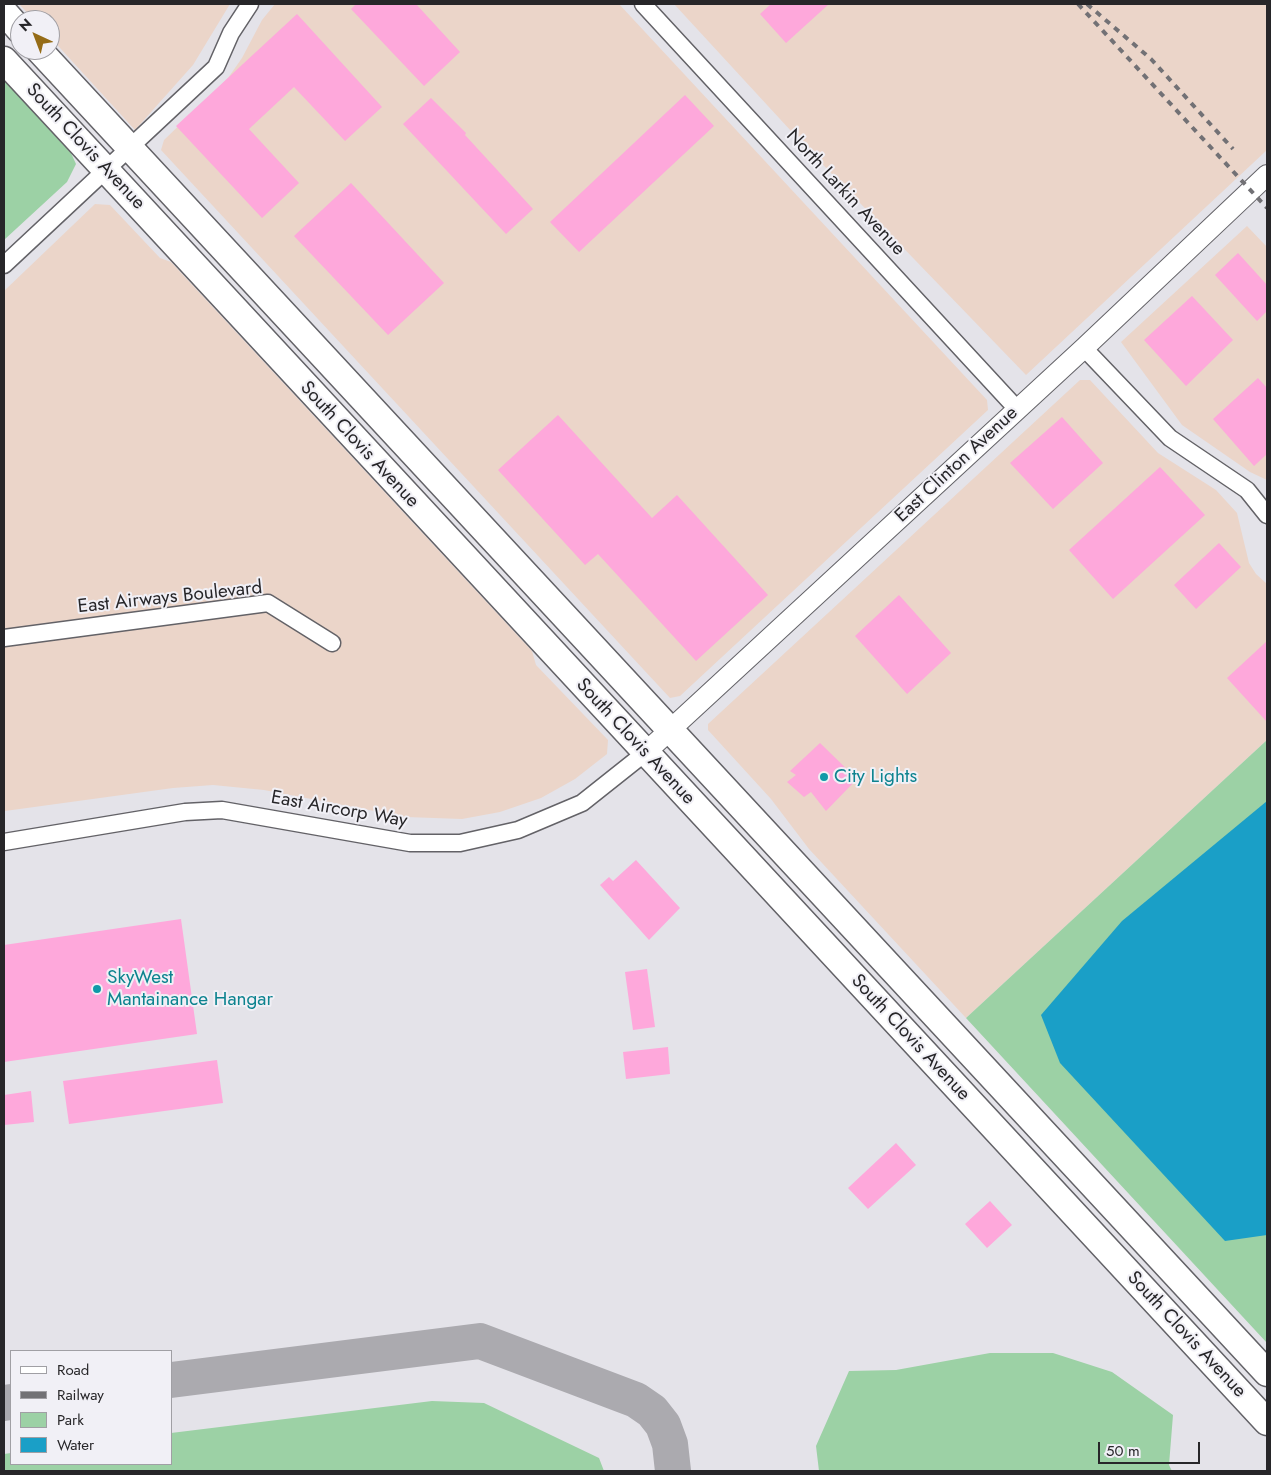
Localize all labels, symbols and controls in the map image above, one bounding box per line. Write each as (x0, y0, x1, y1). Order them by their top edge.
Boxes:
north arrow (10, 10, 60, 60)
text: N (15, 14, 36, 36)
street label: South Clovis Avenue (21, 79, 149, 215)
street label: North Larkin Avenue (781, 125, 909, 261)
street label: South Clovis Avenue (295, 377, 423, 513)
street label: East Clinton Avenue (891, 402, 1023, 528)
street label: East Airways Boulevard (77, 577, 263, 619)
street label: South Clovis Avenue (571, 674, 699, 810)
place label: City Lights (834, 766, 917, 788)
marker: City Lights (818, 771, 830, 783)
street label: East Aircorp Way (269, 787, 409, 833)
place label: SkyWest Mantainance Hangar (107, 967, 273, 1011)
street label: South Clovis Avenue (846, 970, 974, 1106)
marker: SkyWest Mantainance Hangar (91, 983, 103, 995)
street label: South Clovis Avenue (1122, 1267, 1250, 1403)
legend (10, 1350, 172, 1465)
text: Road (57, 1359, 89, 1381)
text: Railway (57, 1384, 104, 1406)
text: Park (57, 1409, 84, 1431)
scale bar (1101, 1432, 1204, 1464)
text: Water (57, 1434, 94, 1456)
text: 50 m (1106, 1440, 1140, 1462)

